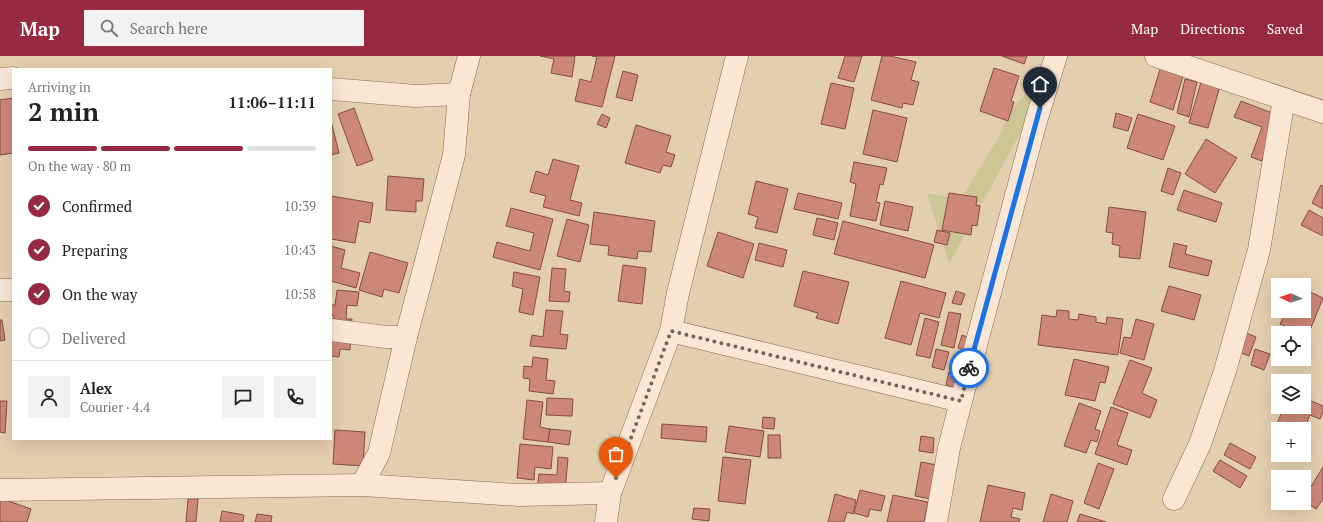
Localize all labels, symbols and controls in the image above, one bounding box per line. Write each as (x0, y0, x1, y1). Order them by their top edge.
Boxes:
search box (84, 10, 364, 46)
text: Map (20, 16, 60, 41)
icon: search (98, 17, 120, 39)
text: Search here (130, 18, 208, 38)
text: Map (1131, 19, 1158, 38)
text: Directions (1180, 19, 1245, 38)
text: Saved (1267, 19, 1303, 38)
pin (1023, 67, 1057, 108)
icon: home (1029, 73, 1051, 95)
text: Arriving in (28, 78, 91, 96)
text: 11:06–11:11 (229, 92, 316, 112)
text: 2 min (28, 94, 99, 128)
text: On the way · 80 m (28, 157, 131, 175)
icon: check (28, 195, 50, 217)
text: Confirmed (62, 196, 132, 216)
text: 10:39 (284, 197, 316, 215)
icon: check (28, 239, 50, 261)
text: Preparing (62, 240, 127, 260)
text: 10:43 (284, 241, 316, 259)
north arrow (1271, 278, 1311, 318)
map controls (1271, 278, 1311, 510)
icon: check (28, 283, 50, 305)
text: On the way (62, 284, 137, 304)
text: 10:58 (284, 285, 316, 303)
button: locate (1271, 326, 1311, 366)
text: Delivered (62, 328, 126, 348)
courier (949, 348, 989, 388)
icon: bike (958, 357, 980, 379)
button: layers (1271, 374, 1311, 414)
button: person (28, 376, 70, 418)
button: chat (222, 376, 264, 418)
button: phone (274, 376, 316, 418)
text: Alex (80, 378, 112, 398)
text: Courier · 4.4 (80, 398, 150, 416)
button: + (1271, 422, 1311, 462)
pin (599, 437, 633, 478)
icon: bag (605, 443, 627, 465)
button: − (1271, 470, 1311, 510)

